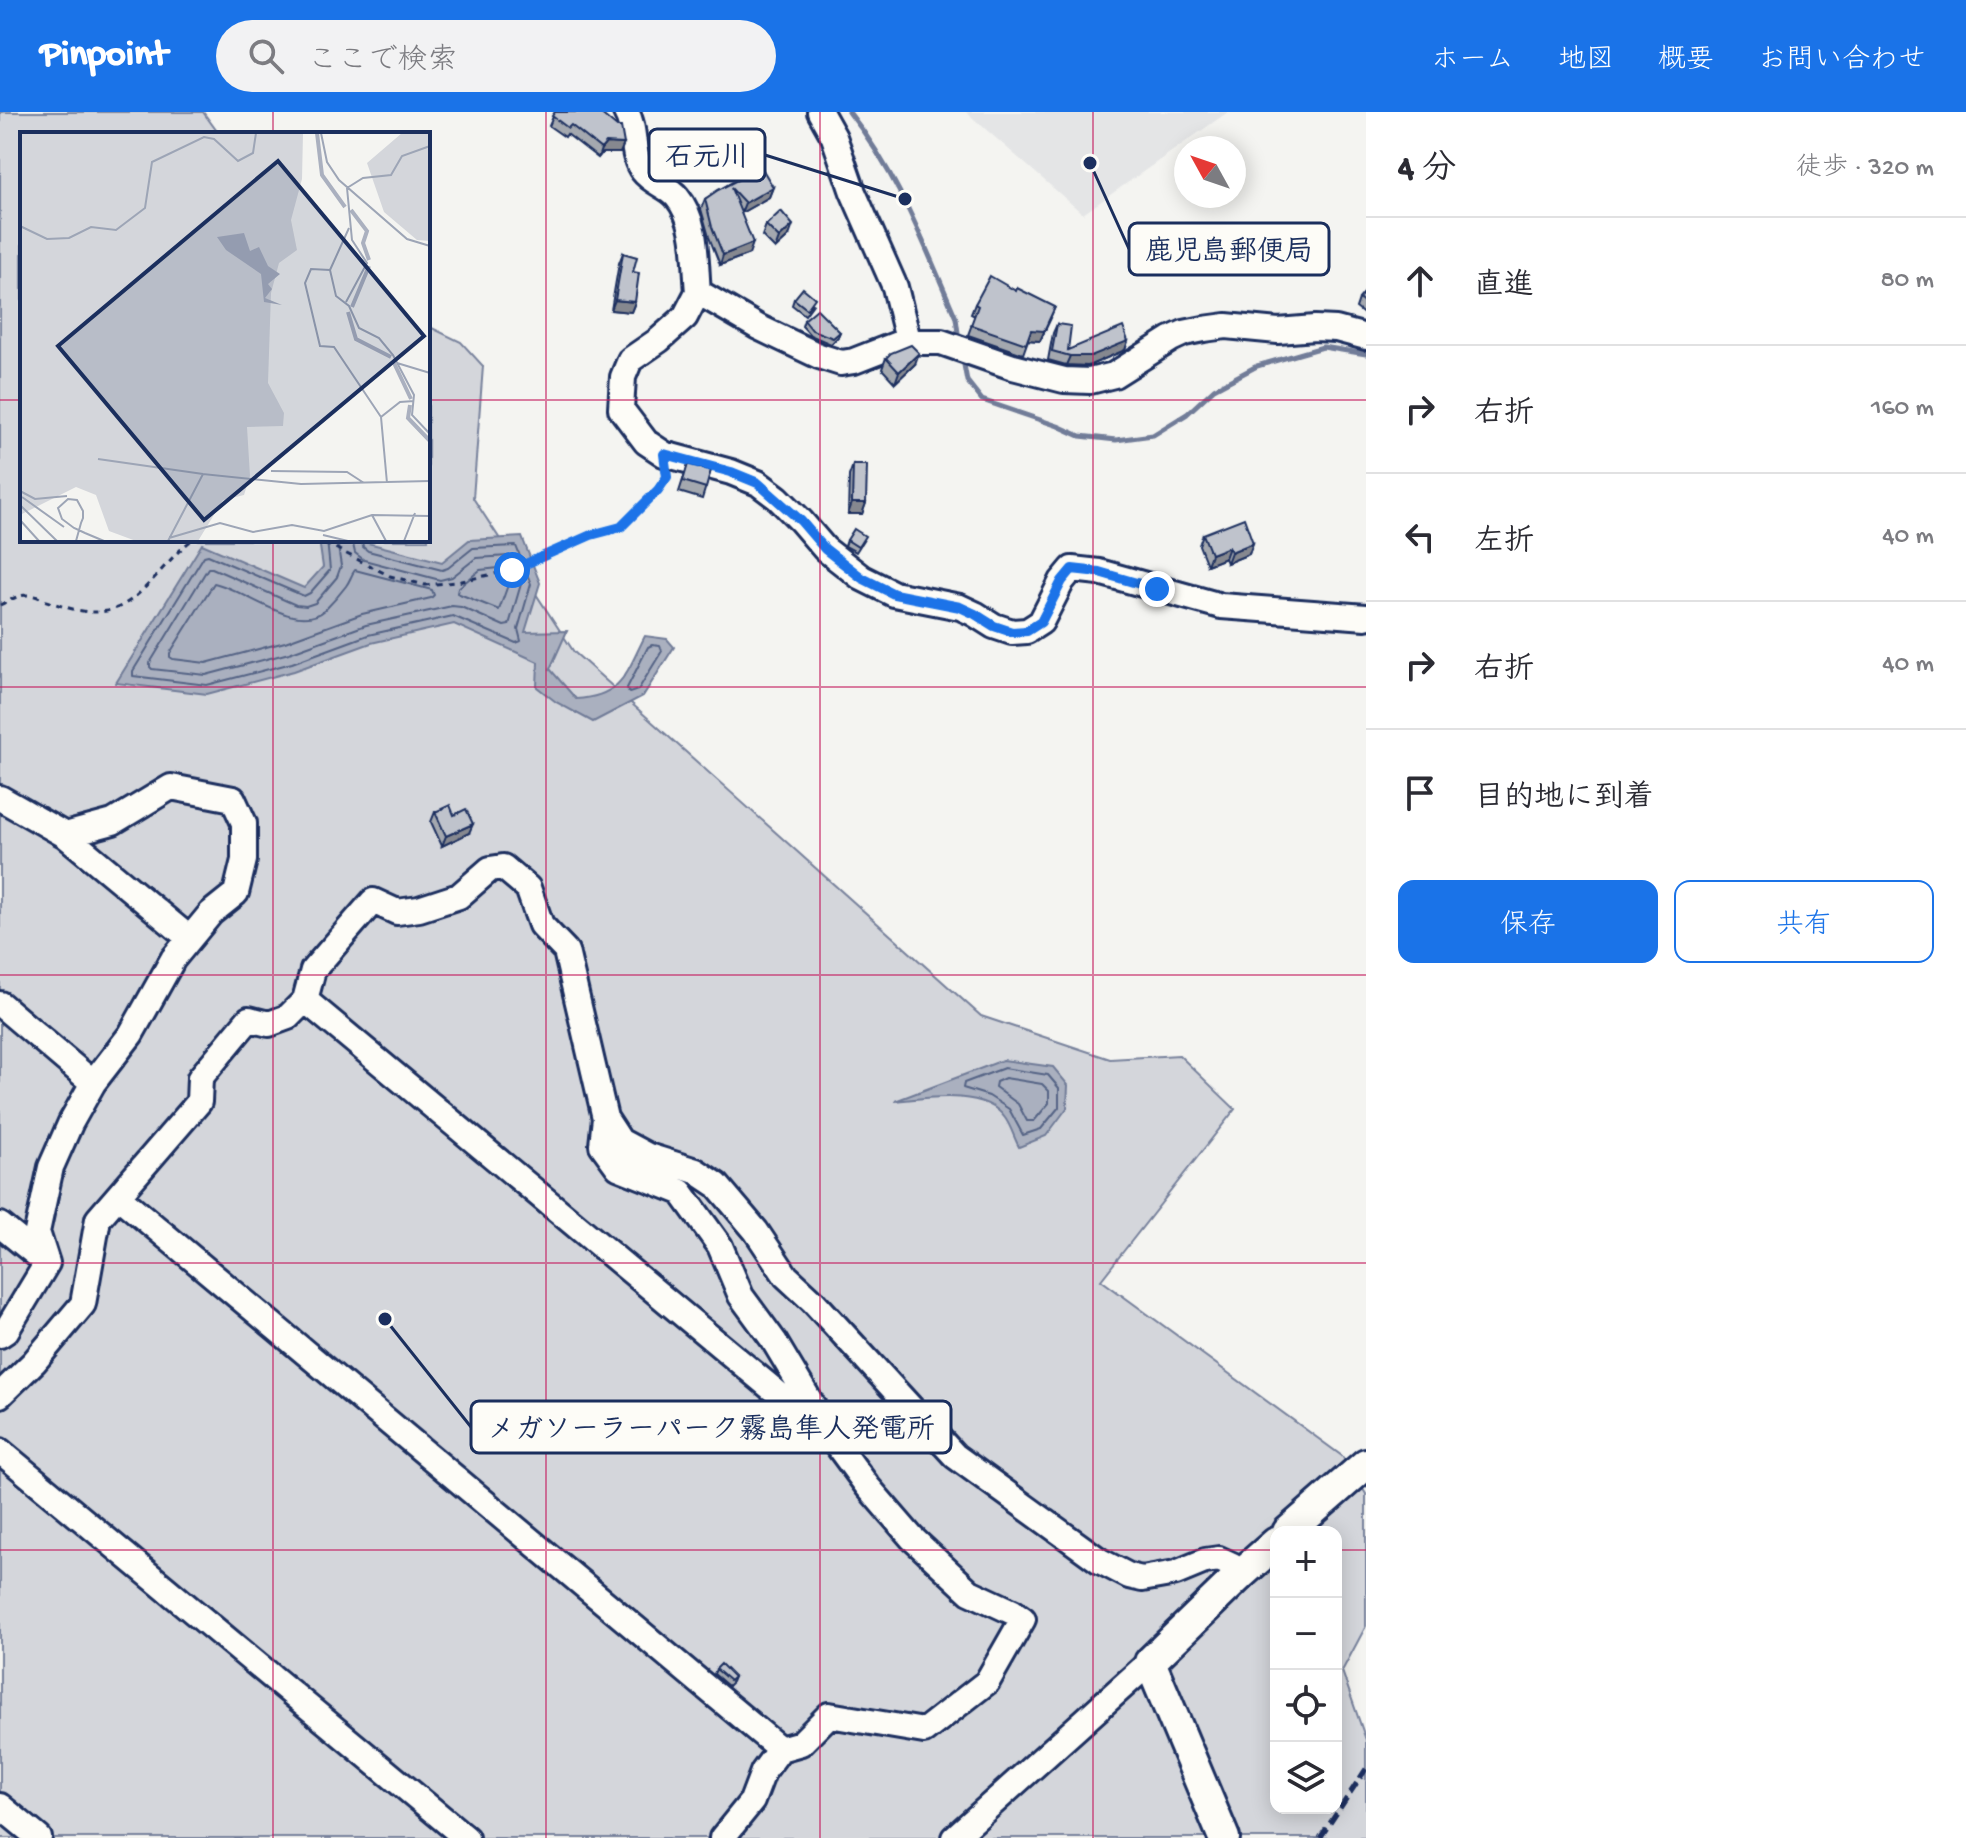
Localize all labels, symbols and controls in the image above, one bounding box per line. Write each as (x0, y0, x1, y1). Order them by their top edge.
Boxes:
search box (216, 20, 776, 92)
text: Pinpoint (40, 34, 168, 78)
icon: search (244, 34, 288, 78)
text: ここで検索 (308, 45, 458, 80)
text: ホーム (1431, 45, 1514, 78)
text: 地図 (1558, 45, 1614, 78)
text: 概要 (1658, 45, 1714, 78)
text: お問い合わせ (1758, 45, 1926, 78)
callout: 石元川 (649, 129, 765, 181)
inset map (20, 132, 430, 542)
north arrow (1174, 136, 1246, 208)
text: 石元川 (665, 142, 749, 176)
text: 4 分 (1398, 151, 1456, 191)
text: 徒歩 · 320 m (1796, 154, 1934, 185)
callout: 鹿児島郵便局 (1129, 223, 1329, 275)
text: 鹿児島郵便局 (1145, 236, 1313, 270)
icon: ahead (1398, 259, 1442, 303)
text: 80 m (1880, 266, 1934, 297)
text: 直進 (1474, 270, 1534, 305)
icon: right (1398, 387, 1442, 431)
text: 160 m (1871, 394, 1934, 425)
text: 右折 (1474, 398, 1534, 433)
icon: left (1398, 515, 1442, 559)
text: 40 m (1882, 522, 1934, 553)
text: 左折 (1474, 526, 1534, 561)
route start (494, 552, 530, 588)
route end (1139, 571, 1175, 607)
icon: right (1398, 643, 1442, 687)
text: 40 m (1882, 650, 1934, 681)
text: 右折 (1474, 654, 1534, 689)
icon: arrive (1398, 771, 1442, 815)
text: 目的地に到着 (1474, 782, 1654, 817)
button: 保存 (1398, 880, 1658, 963)
button: 共有 (1674, 880, 1934, 963)
callout: メガソーラーパーク霧島隼人発電所 (471, 1401, 951, 1453)
text: メガソーラーパーク霧島隼人発電所 (487, 1413, 935, 1448)
map controls (1270, 1526, 1342, 1814)
button: + (1270, 1526, 1342, 1598)
button: − (1270, 1598, 1342, 1670)
button: locate (1270, 1670, 1342, 1742)
button: layers (1270, 1742, 1342, 1814)

